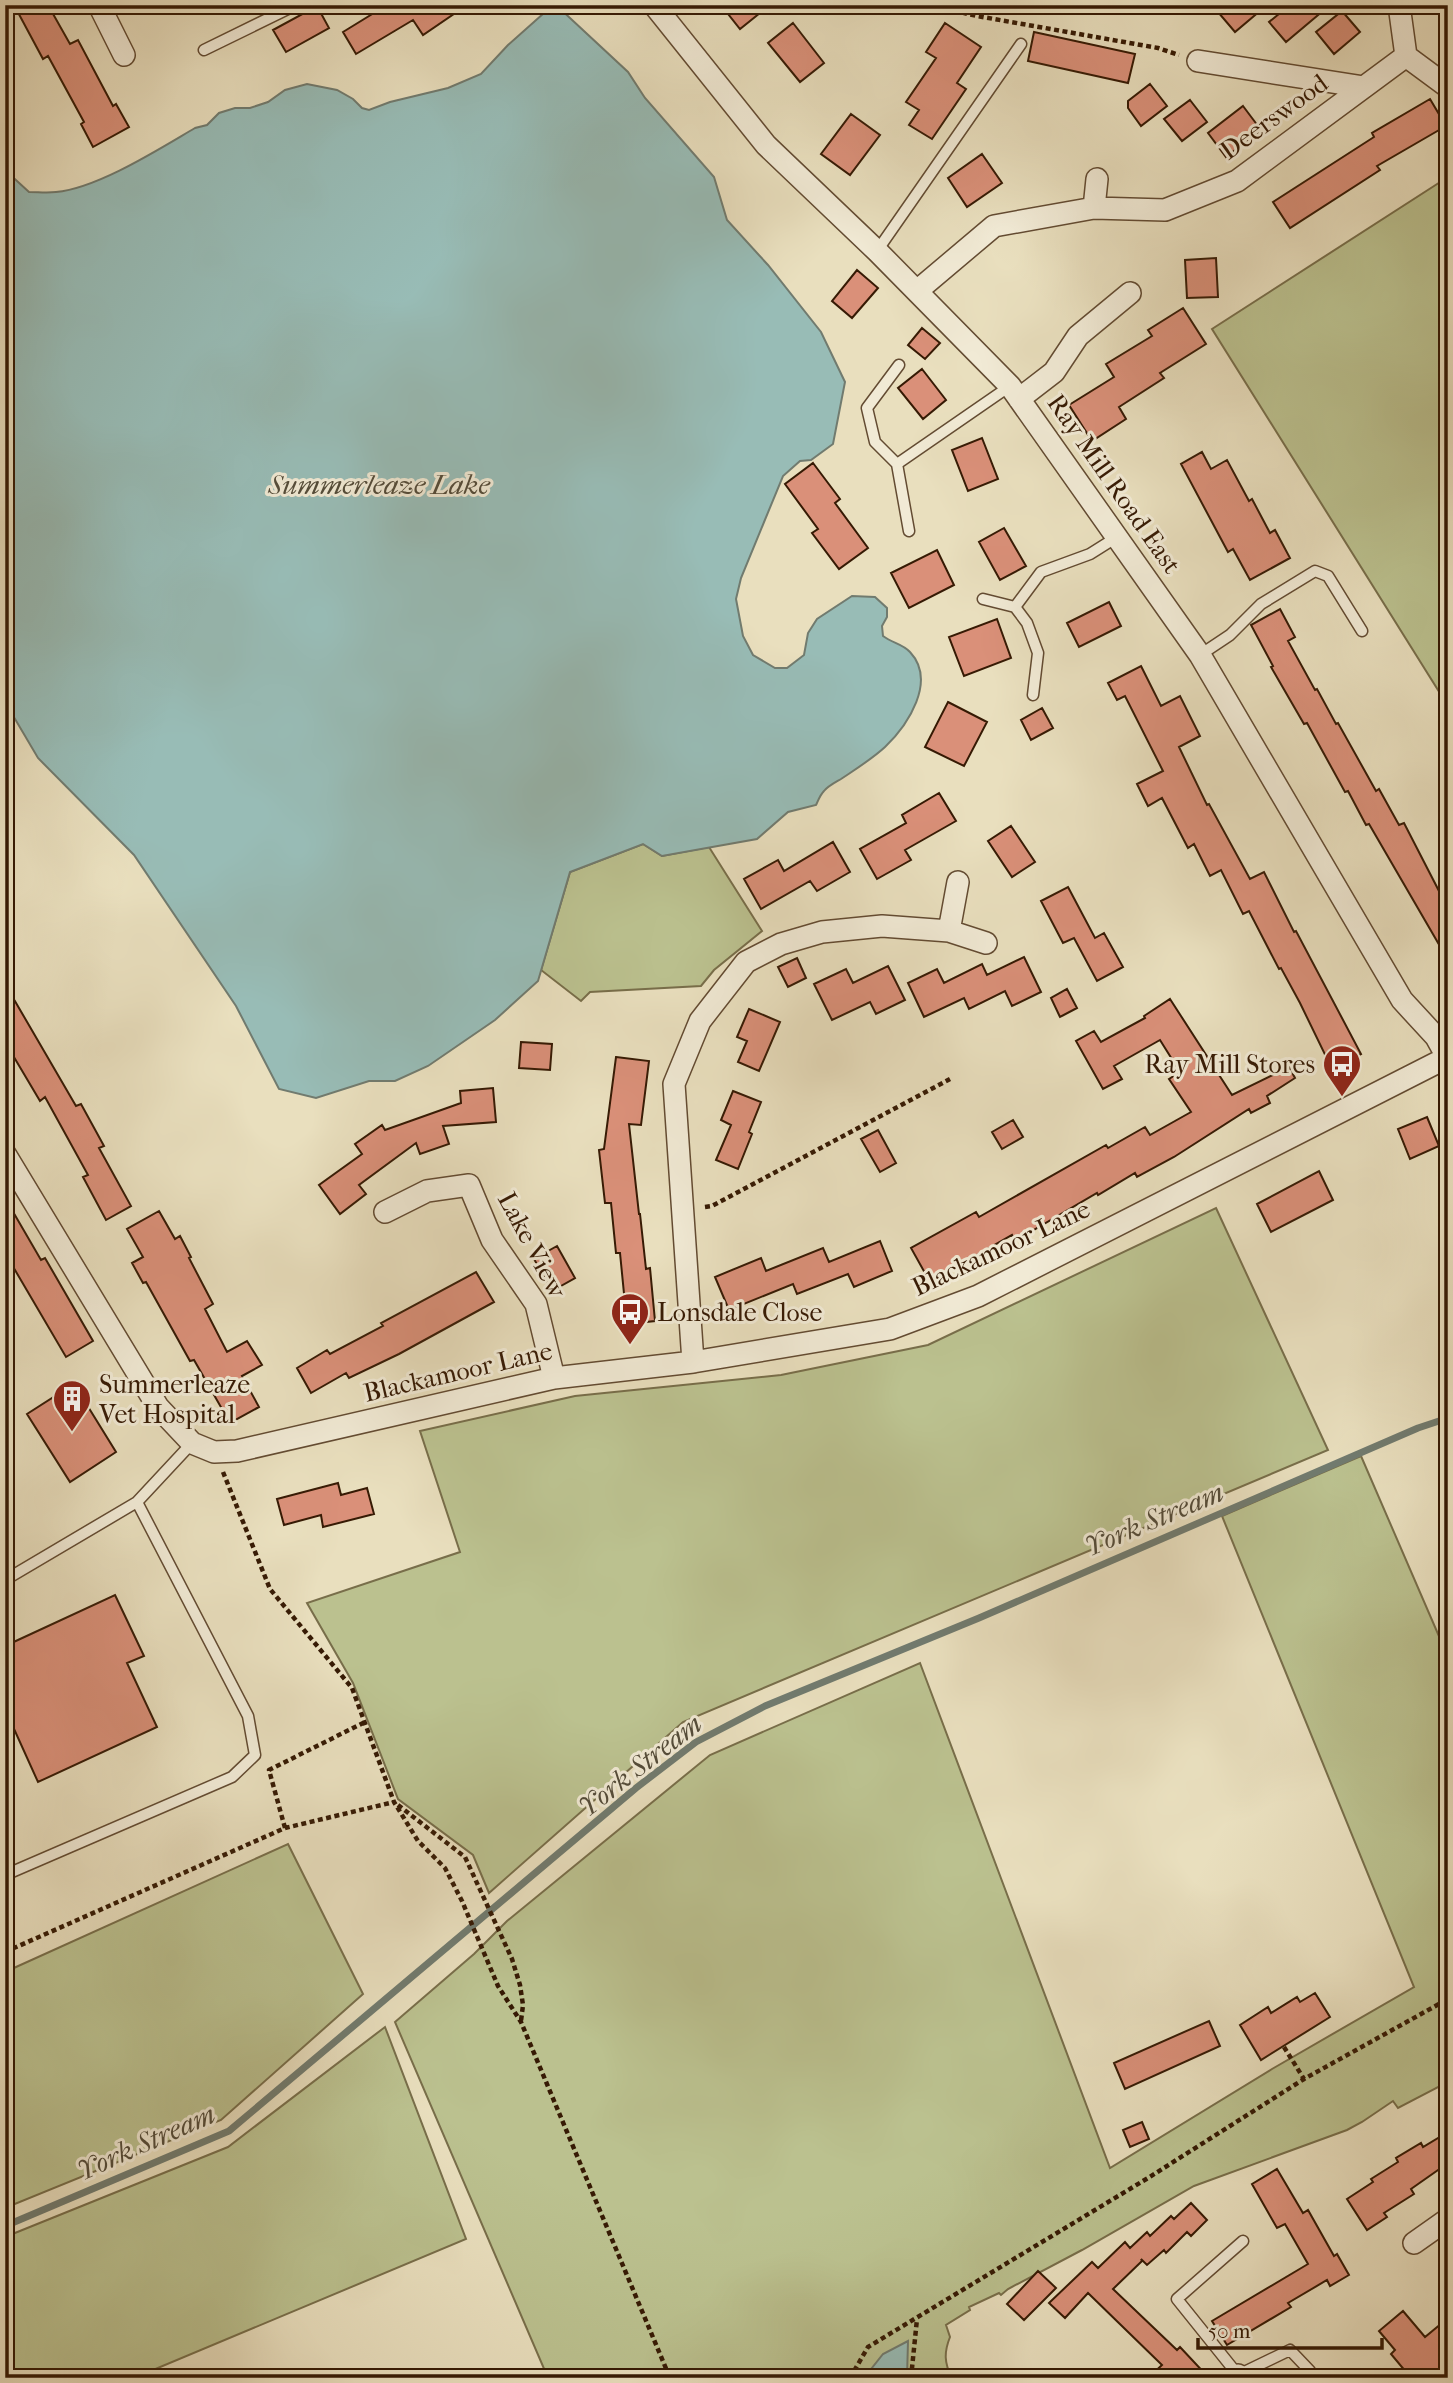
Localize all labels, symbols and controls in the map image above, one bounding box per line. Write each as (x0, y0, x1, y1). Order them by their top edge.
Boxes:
street label: Deerswood (1214, 67, 1335, 166)
street label: Ray Mill Road East (1041, 388, 1188, 580)
water label: Summerleaze Lake (267, 468, 490, 501)
bus stop icon: Ray Mill Stores (1321, 1043, 1363, 1098)
place label: Ray Mill Stores (1144, 1049, 1315, 1080)
street label: Lake View (491, 1187, 573, 1304)
street label: Blackamoor Lane (907, 1193, 1095, 1303)
bus stop icon: Lonsdale Close (609, 1291, 651, 1346)
place label: Lonsdale Close (657, 1297, 822, 1328)
street label: Blackamoor Lane (361, 1335, 556, 1409)
place label: Summerleaze Vet Hospital (98, 1369, 250, 1430)
building icon: Summerleaze Vet Hospital (51, 1378, 93, 1433)
water label: York Stream (1080, 1475, 1228, 1563)
water label: York Stream (572, 1707, 708, 1823)
water label: York Stream (72, 2097, 220, 2187)
scale bar (1198, 2306, 1381, 2350)
text: 50 m (1208, 2319, 1251, 2343)

